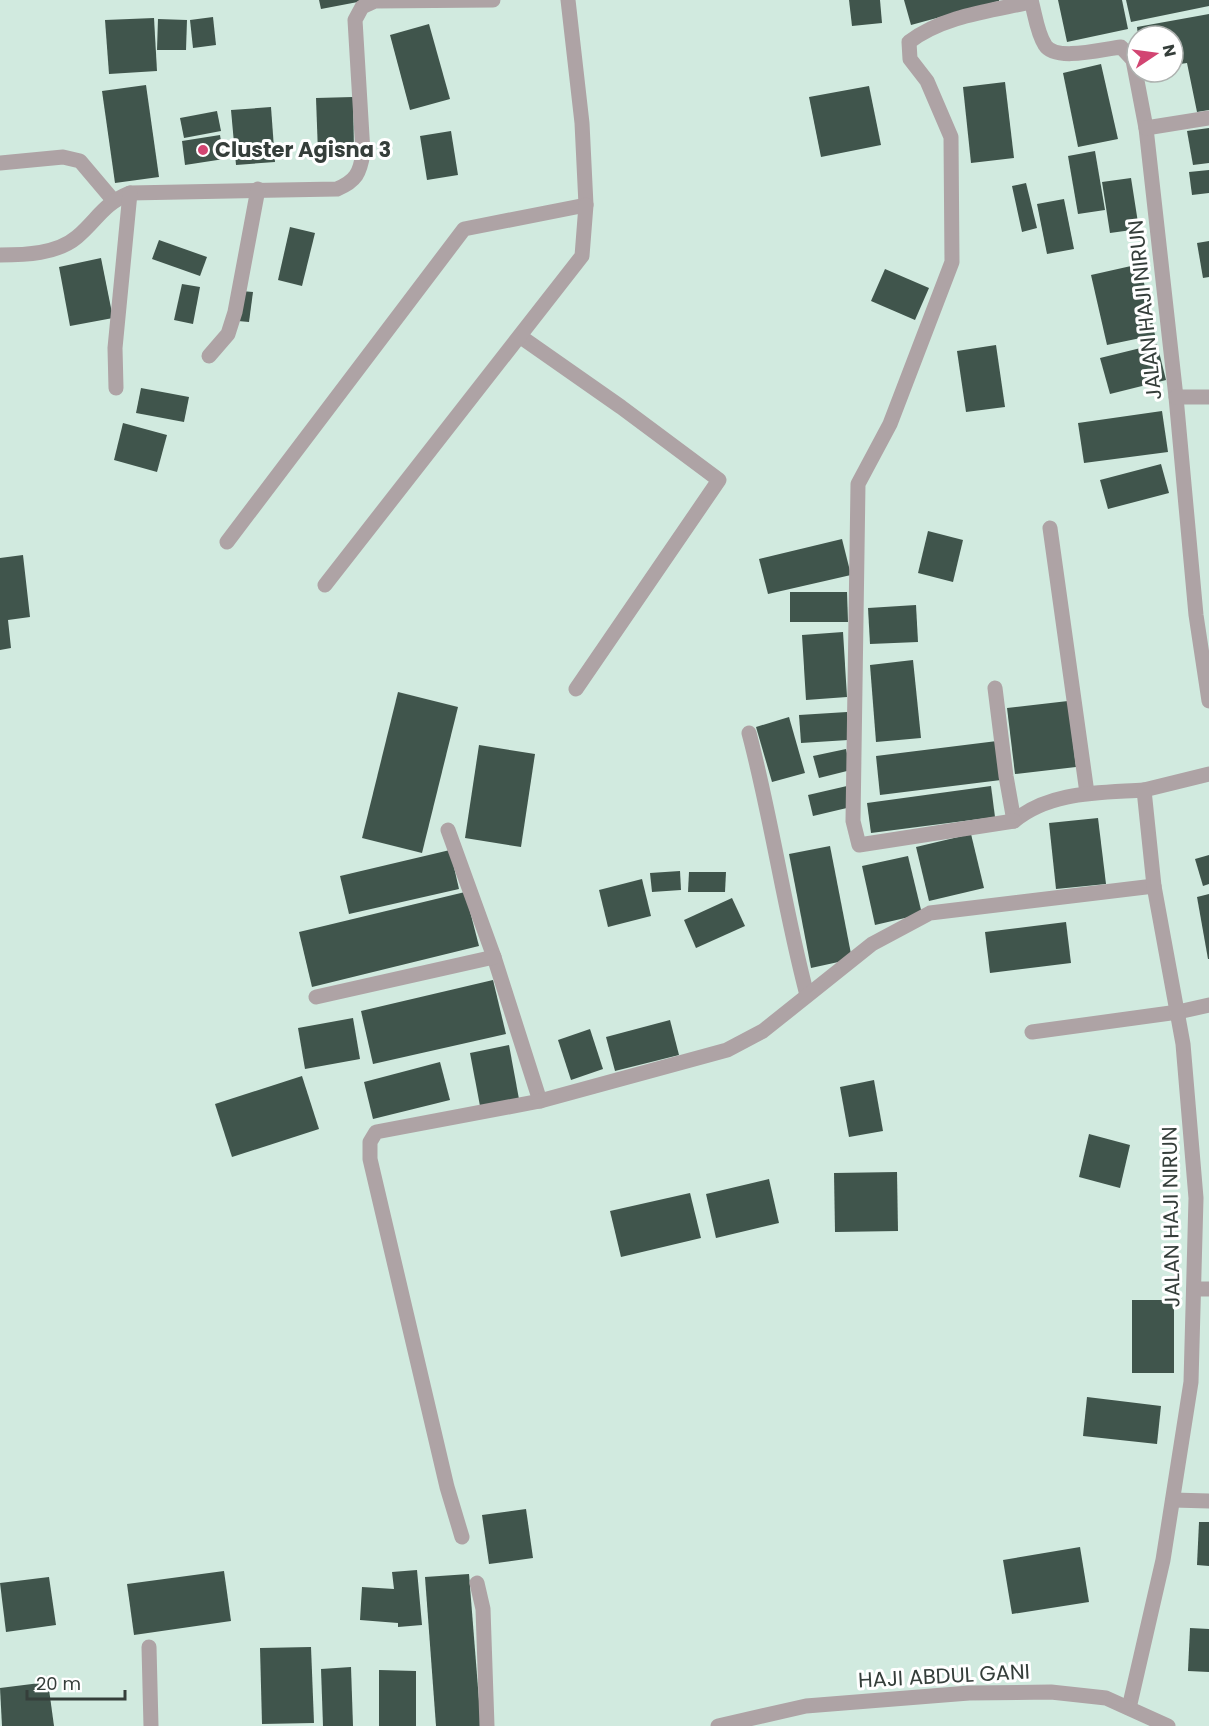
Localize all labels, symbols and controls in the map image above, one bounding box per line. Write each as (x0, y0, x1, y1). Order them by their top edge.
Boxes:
north arrow (1125, 24, 1185, 84)
text: N (1157, 42, 1182, 59)
place label: Cluster Agisna 3 (215, 135, 391, 164)
marker: Cluster Agisna 3 (196, 143, 210, 157)
street label: JALAN HAJI NIRUN (1121, 218, 1168, 402)
street label: JALAN HAJI NIRUN (1154, 1126, 1187, 1308)
street label: HAJI ABDUL GANI (857, 1657, 1030, 1694)
scale bar (27, 1663, 124, 1701)
text: 20 m (36, 1671, 81, 1696)

